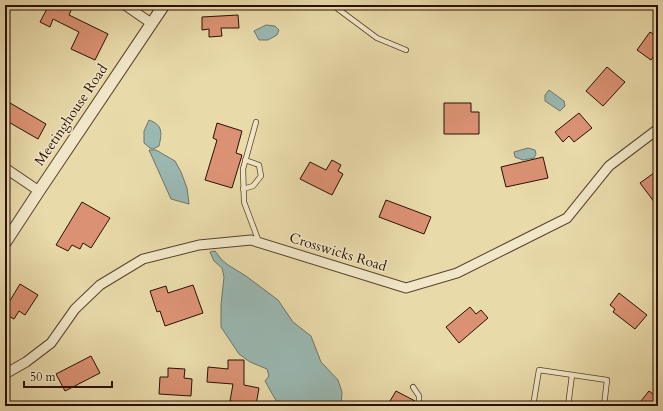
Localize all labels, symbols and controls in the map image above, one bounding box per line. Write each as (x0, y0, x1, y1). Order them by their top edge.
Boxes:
street label: Meetinghouse Road (30, 60, 112, 169)
street label: Crosswicks Road (287, 228, 390, 276)
scale bar (24, 363, 112, 389)
text: 50 m (30, 369, 57, 385)

